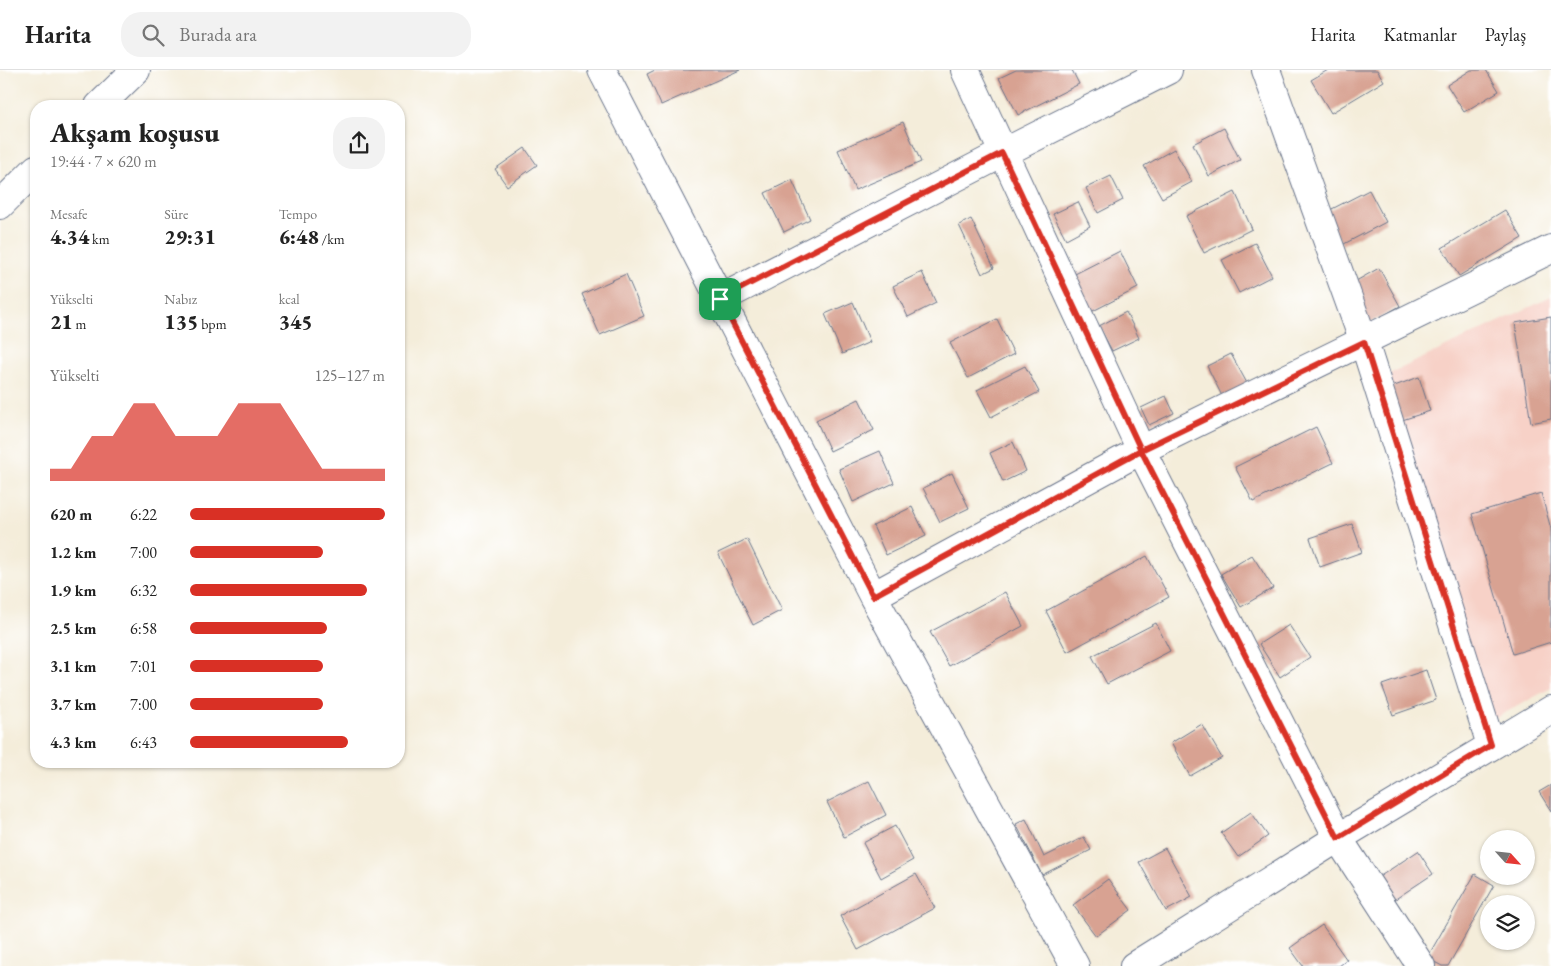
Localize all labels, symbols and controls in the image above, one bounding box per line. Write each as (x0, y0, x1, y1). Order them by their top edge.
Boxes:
search box (121, 12, 471, 57)
text: Harita (25, 19, 91, 50)
icon: search (139, 21, 167, 49)
text: Burada ara (179, 22, 257, 47)
text: Harita (1310, 23, 1355, 46)
text: Katmanlar (1383, 23, 1457, 46)
text: Paylaş (1485, 23, 1526, 46)
text: Akşam koşusu (50, 114, 220, 150)
button: share (333, 117, 385, 169)
text: 19:44 · 7 × 620 m (50, 151, 157, 172)
text: Mesafe (50, 205, 87, 223)
text: Süre (164, 205, 188, 223)
text: Tempo (279, 205, 317, 223)
text: 4.34 (50, 223, 89, 250)
text: 29:31 (164, 223, 216, 250)
text: 6:48 (279, 223, 319, 250)
text: km (89, 230, 110, 248)
text: /km (319, 230, 345, 248)
pin (699, 278, 741, 320)
icon: arrive (706, 285, 734, 313)
text: Yükselti (50, 290, 93, 308)
text: Nabız (164, 290, 197, 308)
text: kcal (279, 290, 300, 308)
text: 21 (50, 308, 73, 335)
text: 135 (164, 308, 198, 335)
text: 345 (279, 308, 313, 335)
text: m (73, 315, 86, 333)
text: bpm (198, 315, 227, 333)
text: Yükselti (50, 365, 99, 386)
text: 125–127 m (314, 365, 385, 386)
text: 620 m (50, 504, 92, 525)
text: 6:22 (130, 504, 157, 525)
text: 1.2 km (50, 542, 96, 563)
text: 7:00 (130, 542, 157, 563)
text: 1.9 km (50, 580, 96, 601)
text: 6:32 (130, 580, 157, 601)
text: 2.5 km (50, 618, 96, 639)
text: 6:58 (130, 618, 157, 639)
text: 3.1 km (50, 656, 96, 677)
text: 7:01 (130, 656, 157, 677)
text: 3.7 km (50, 694, 96, 715)
text: 7:00 (130, 694, 157, 715)
text: 4.3 km (50, 732, 96, 753)
text: 6:43 (130, 732, 157, 753)
north arrow (1480, 830, 1535, 885)
map controls (1480, 830, 1535, 950)
button: layers (1480, 895, 1535, 950)

